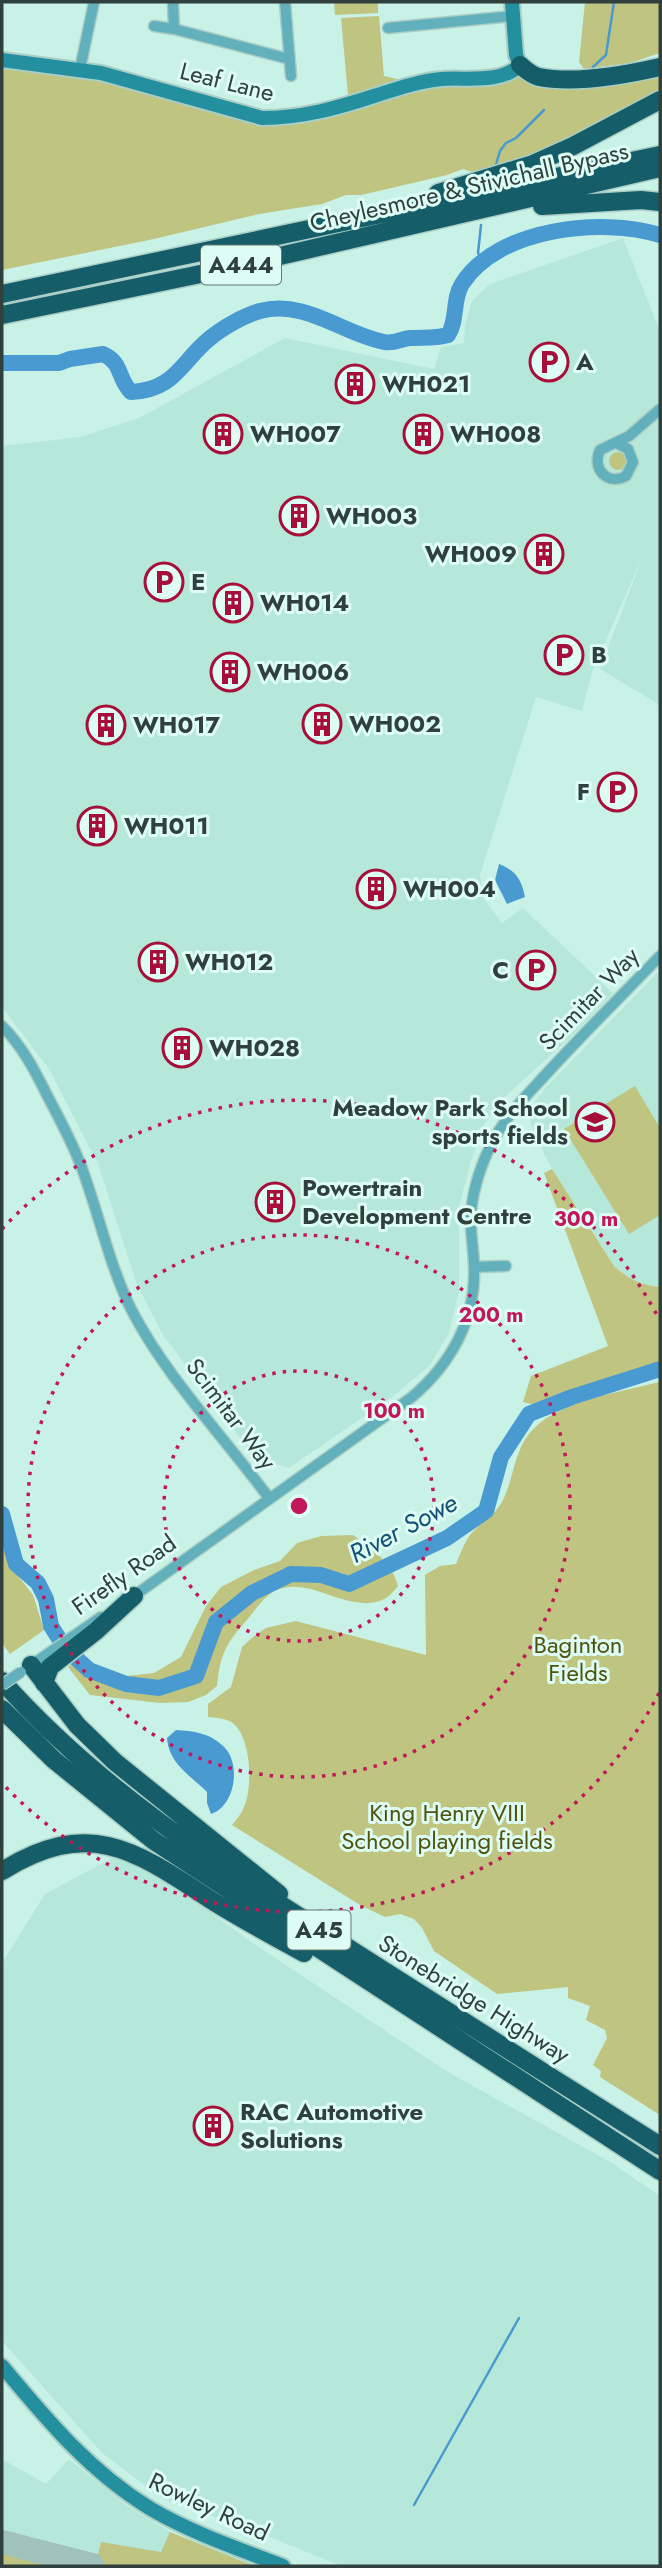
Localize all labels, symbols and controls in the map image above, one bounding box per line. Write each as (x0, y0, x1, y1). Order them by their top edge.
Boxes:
street label: Leaf Lane (176, 53, 278, 110)
street label: Cheylesmore & Stivichall Bypass (306, 133, 632, 240)
road number: A444 (201, 246, 281, 284)
parking icon: A (528, 341, 570, 383)
place label: A (575, 344, 594, 379)
building icon: WH021 (334, 363, 376, 405)
place label: WH021 (382, 366, 470, 401)
building icon: WH007 (202, 413, 244, 455)
building icon: WH008 (402, 413, 444, 455)
place label: WH007 (250, 416, 341, 451)
place label: WH008 (450, 416, 541, 451)
building icon: WH003 (278, 495, 320, 537)
place label: WH003 (326, 498, 417, 533)
building icon: WH009 (523, 533, 565, 575)
place label: WH009 (425, 536, 517, 571)
parking icon: E (143, 561, 185, 603)
place label: E (191, 564, 205, 599)
building icon: WH014 (212, 582, 254, 624)
place label: WH014 (260, 585, 349, 620)
parking icon: B (543, 634, 585, 676)
place label: B (591, 637, 607, 672)
building icon: WH006 (209, 651, 251, 693)
place label: WH006 (257, 654, 349, 689)
building icon: WH002 (301, 703, 343, 745)
building icon: WH017 (85, 704, 127, 746)
place label: WH002 (349, 706, 441, 741)
place label: WH017 (133, 707, 221, 742)
parking icon: F (596, 771, 638, 813)
place label: F (577, 774, 590, 809)
building icon: WH011 (76, 805, 118, 847)
place label: WH011 (124, 808, 209, 843)
building icon: WH004 (355, 868, 397, 910)
place label: WH004 (403, 871, 496, 906)
street label: Scimitar Way (530, 939, 647, 1058)
building icon: WH012 (137, 941, 179, 983)
place label: WH012 (185, 944, 273, 979)
parking icon: C (515, 949, 557, 991)
place label: C (492, 952, 509, 987)
building icon: WH028 (161, 1027, 203, 1069)
place label: WH028 (209, 1030, 300, 1065)
place label: Meadow Park School sports fields (332, 1090, 568, 1153)
school or university icon: Meadow Park School sports fields (574, 1101, 616, 1143)
place label: Powertrain Development Centre (302, 1170, 532, 1233)
building icon: Powertrain Development Centre (254, 1181, 296, 1223)
text: 300 m (554, 1204, 618, 1234)
text: 200 m (458, 1300, 524, 1330)
street label: Scimitar Way (178, 1350, 285, 1477)
text: 100 m (363, 1396, 425, 1426)
water label: River Sowe (342, 1484, 464, 1572)
centre of rings (287, 1494, 311, 1518)
street label: Firefly Road (64, 1526, 183, 1623)
park label: Baginton Fields (534, 1627, 622, 1690)
park label: King Henry VIII School playing fields (341, 1795, 553, 1858)
road number: A45 (288, 1910, 350, 1950)
street label: Stonebridge Highway (372, 1925, 577, 2072)
place label: RAC Automotive Solutions (240, 2094, 423, 2157)
building icon: RAC Automotive Solutions (192, 2105, 234, 2147)
street label: Rowley Road (143, 2463, 275, 2550)

